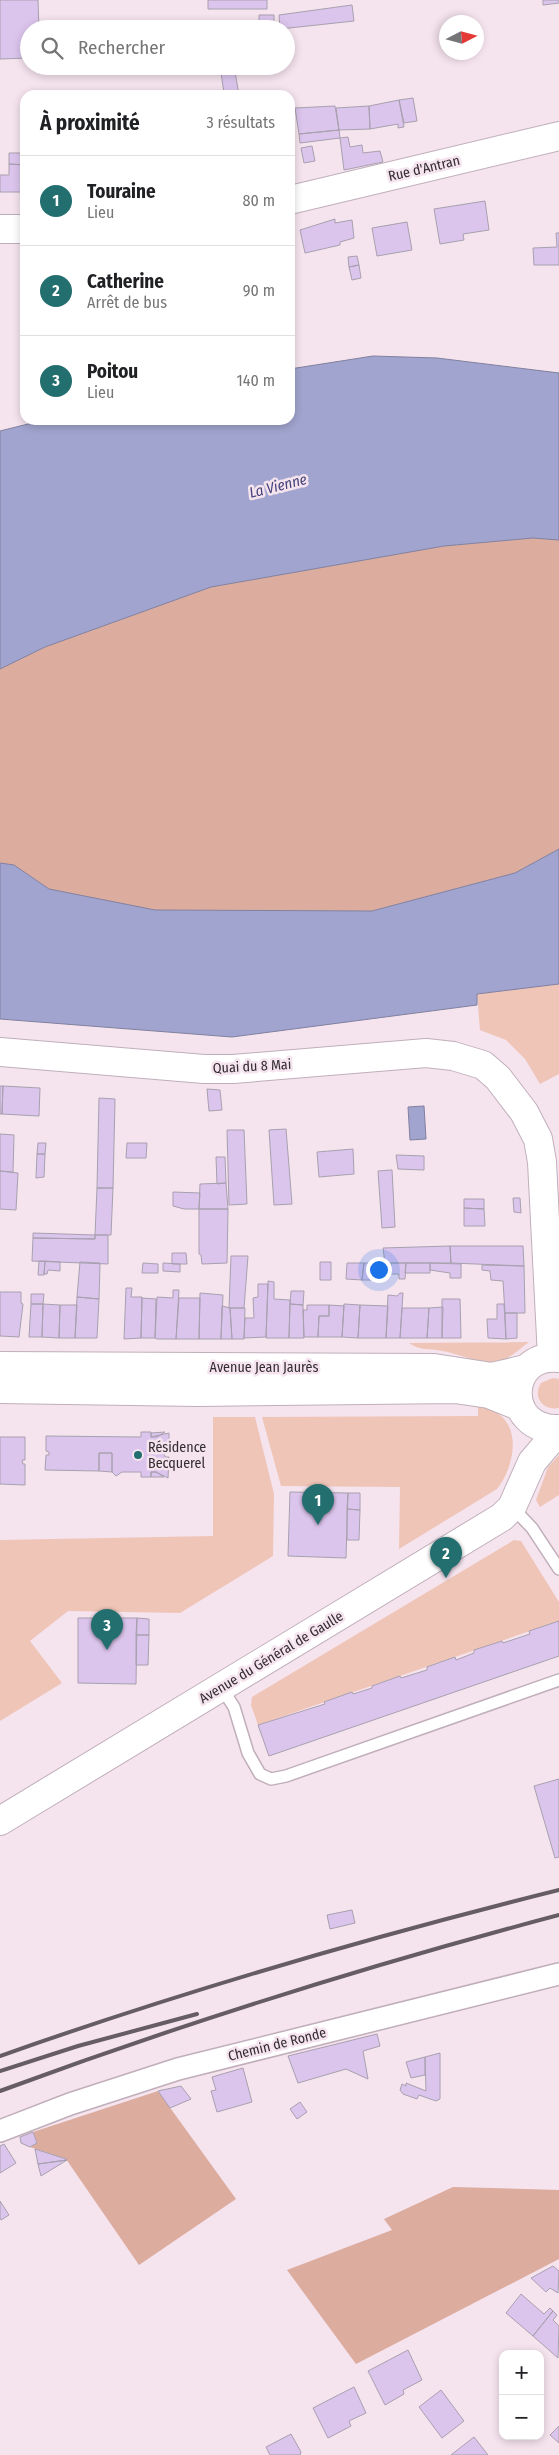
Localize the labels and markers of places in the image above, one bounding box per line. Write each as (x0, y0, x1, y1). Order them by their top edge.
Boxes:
place label: Résidence Becquerel (148, 1439, 206, 1472)
marker: Résidence Becquerel (132, 1449, 144, 1461)
pin: 1 (302, 1484, 334, 1525)
pin: 2 (430, 1537, 462, 1578)
pin: 3 (91, 1609, 123, 1650)

